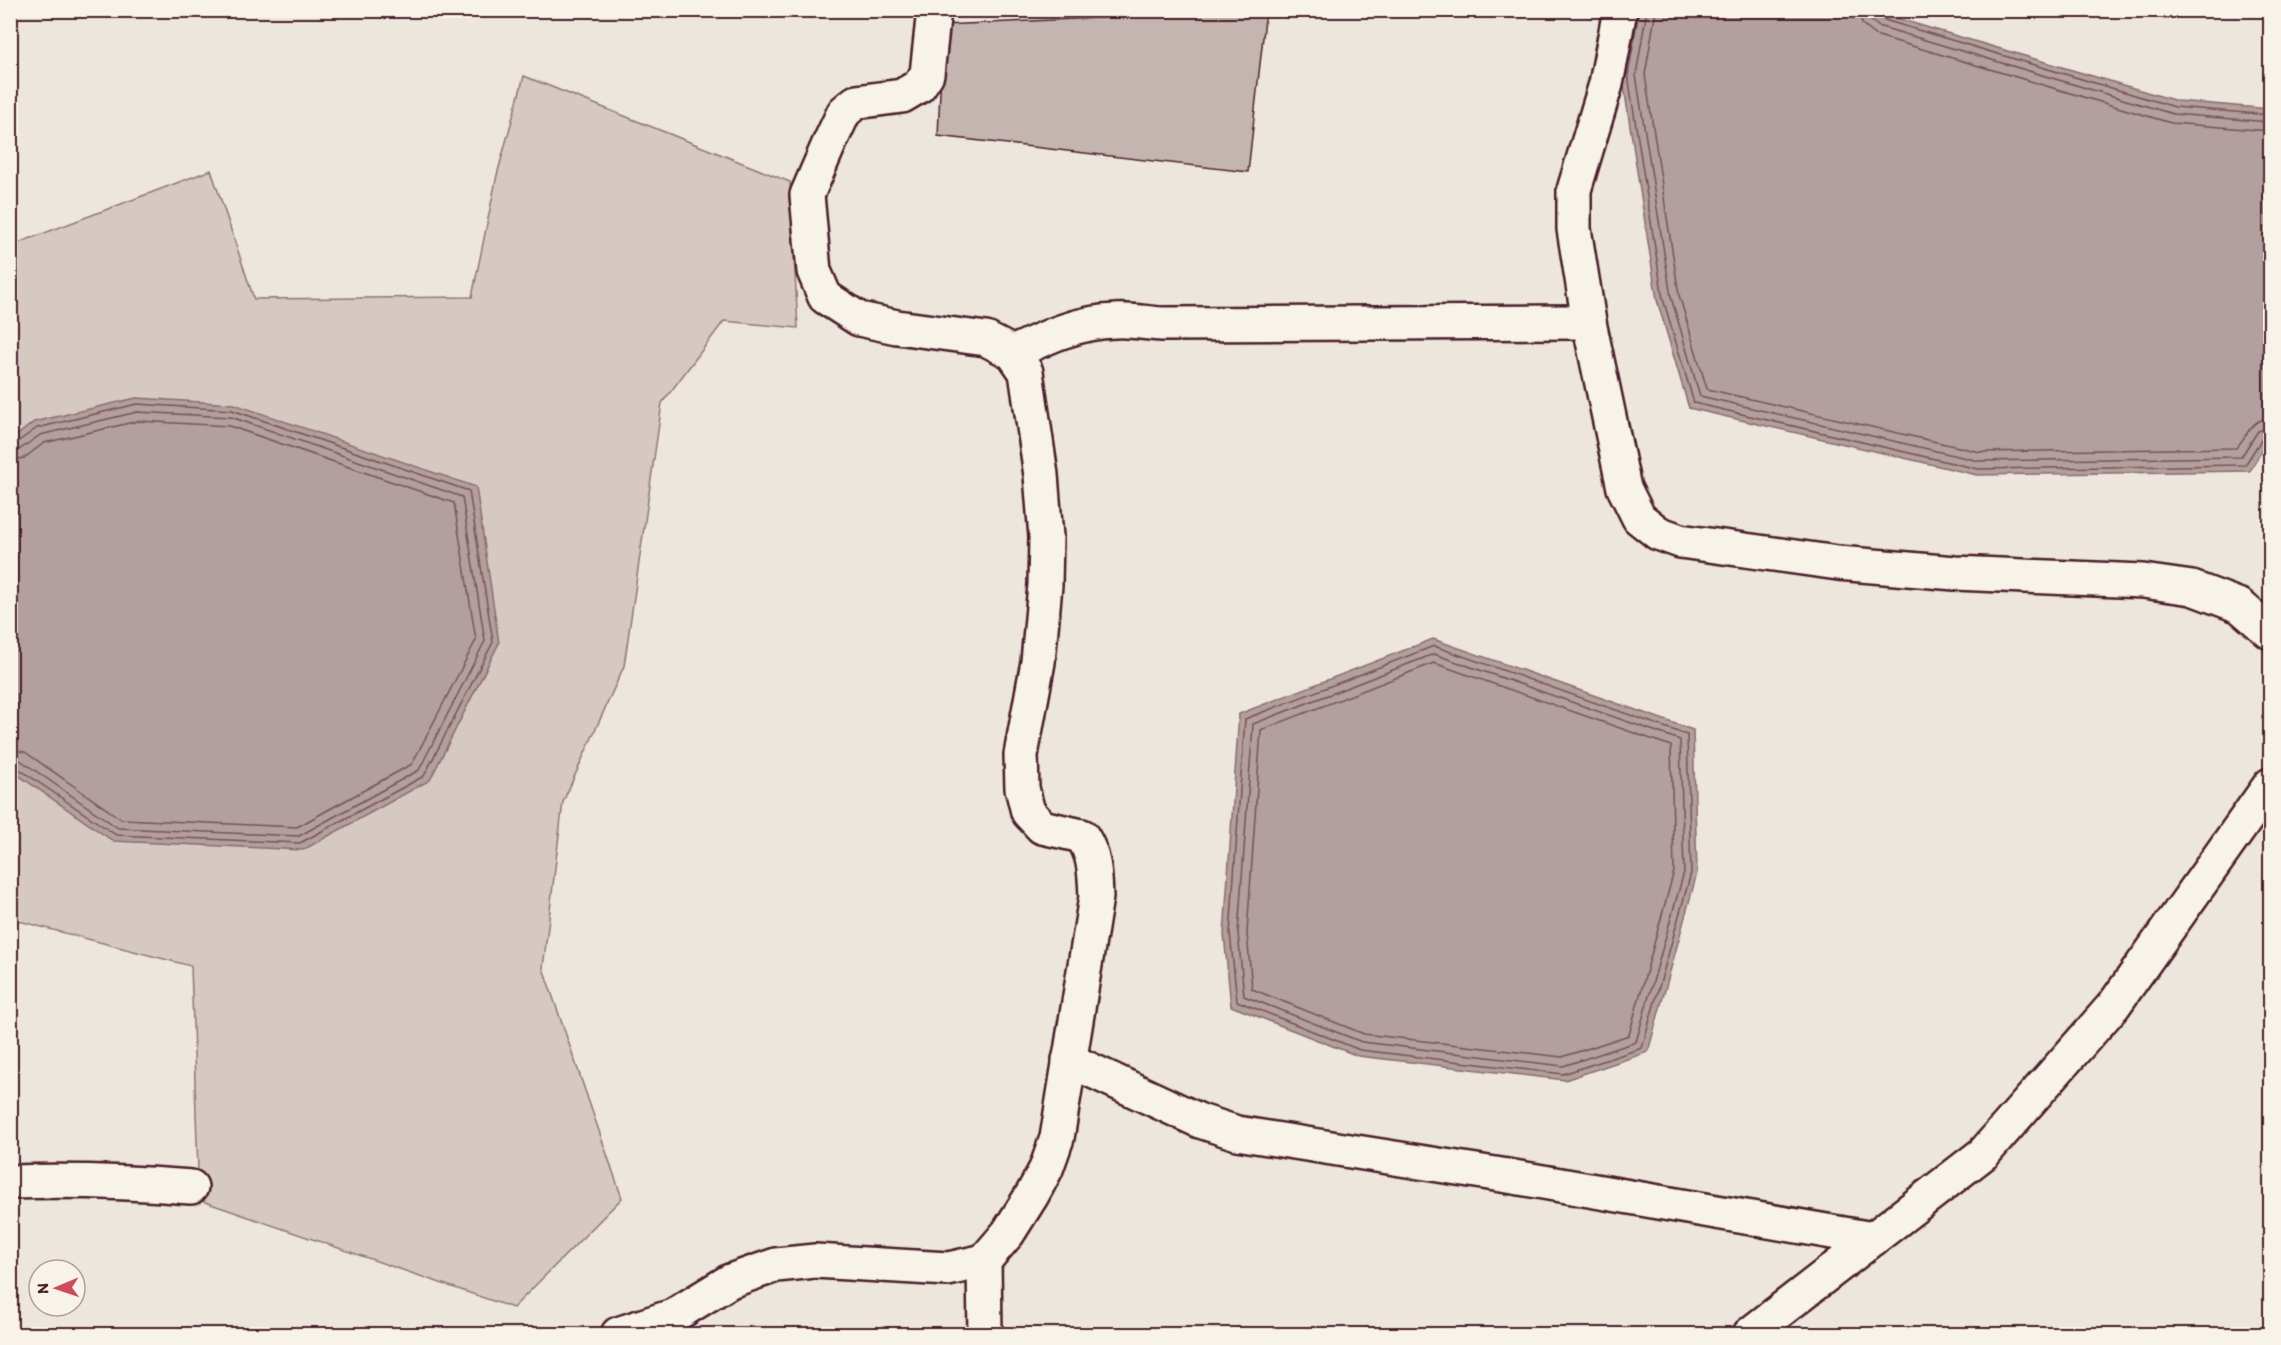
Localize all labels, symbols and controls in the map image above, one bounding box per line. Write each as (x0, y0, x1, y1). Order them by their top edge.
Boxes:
north arrow (27, 1258, 87, 1318)
text: N (33, 1283, 52, 1294)

